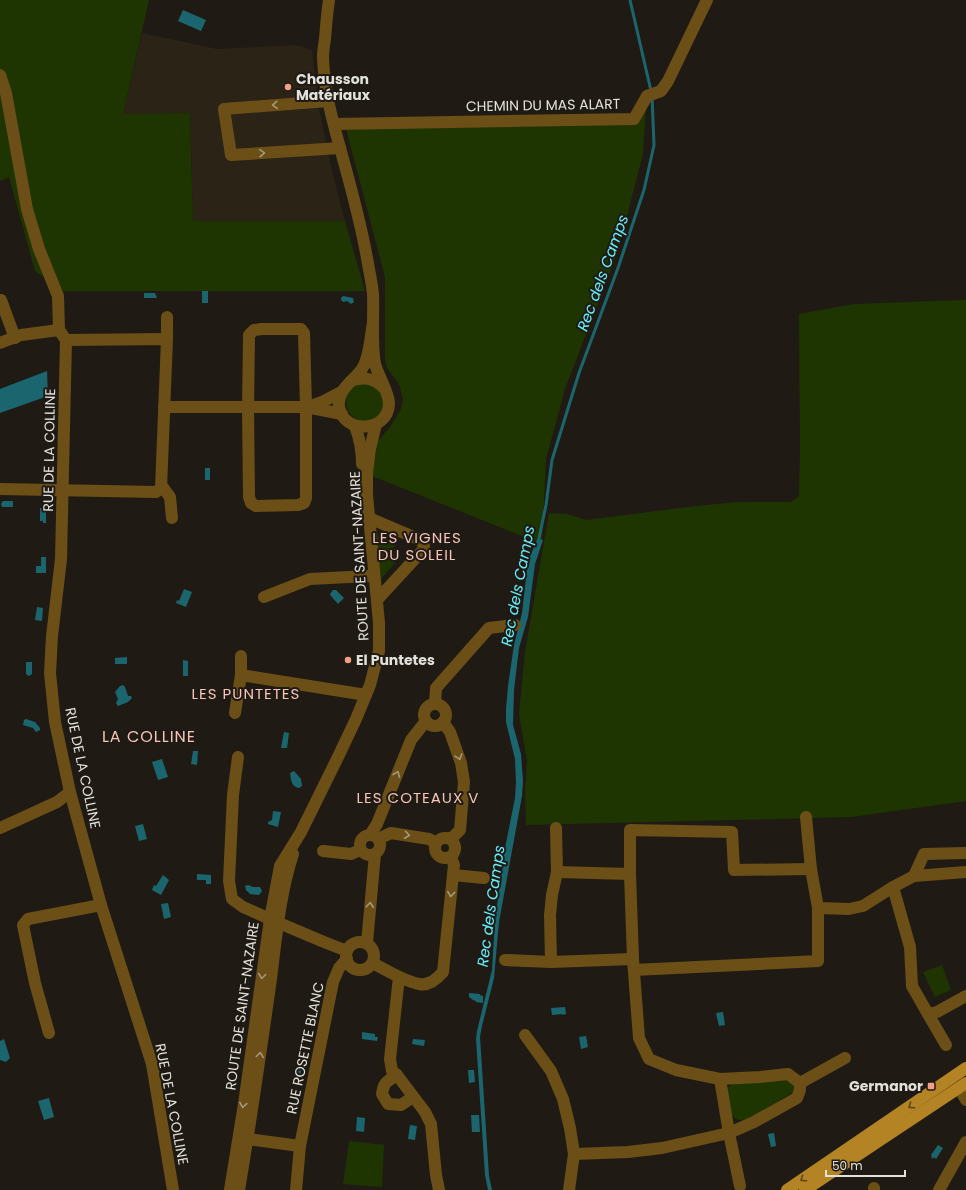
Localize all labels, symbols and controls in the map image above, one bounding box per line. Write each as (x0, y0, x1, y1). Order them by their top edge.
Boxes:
place label: Chausson Matériaux (296, 69, 371, 105)
marker: Chausson Matériaux (283, 82, 293, 92)
street label: CHEMIN DU MAS ALART (466, 94, 621, 116)
one-way arrow (272, 100, 278, 109)
one-way arrow (259, 149, 265, 158)
water label: Rec dels Camps (572, 211, 633, 334)
street label: RUE DE LA COLLINE (38, 388, 60, 512)
street label: ROUTE DE SAINT-NAZAIRE (345, 471, 373, 641)
water label: Rec dels Camps (496, 524, 540, 648)
district label: LES VIGNES DU SOLEIL (372, 527, 462, 565)
place label: El Puntetes (356, 650, 435, 670)
marker: El Puntetes (343, 655, 353, 665)
district label: LES PUNTETES (192, 683, 300, 704)
street label: RUE DE LA COLLINE (60, 706, 106, 830)
district label: LA COLLINE (102, 725, 196, 748)
one-way arrow (454, 753, 462, 760)
one-way arrow (393, 770, 401, 777)
district label: LES COTEAUX V (357, 787, 479, 808)
one-way arrow (404, 830, 410, 839)
water label: Rec dels Camps (472, 844, 509, 968)
one-way arrow (447, 891, 456, 898)
one-way arrow (366, 902, 375, 908)
street label: ROUTE DE SAINT-NAZAIRE (220, 920, 264, 1092)
one-way arrow (258, 973, 267, 979)
street label: RUE ROSETTE BLANC (281, 980, 329, 1116)
street label: RUE DE LA COLLINE (150, 1042, 194, 1166)
one-way arrow (255, 1052, 264, 1058)
place label: Germanor (849, 1076, 923, 1096)
marker: Germanor (926, 1081, 936, 1091)
one-way arrow (239, 1101, 248, 1108)
one-way arrow (908, 1101, 915, 1108)
scale bar (826, 1152, 905, 1178)
text: 50 m (832, 1157, 863, 1174)
one-way arrow (800, 1174, 807, 1182)

